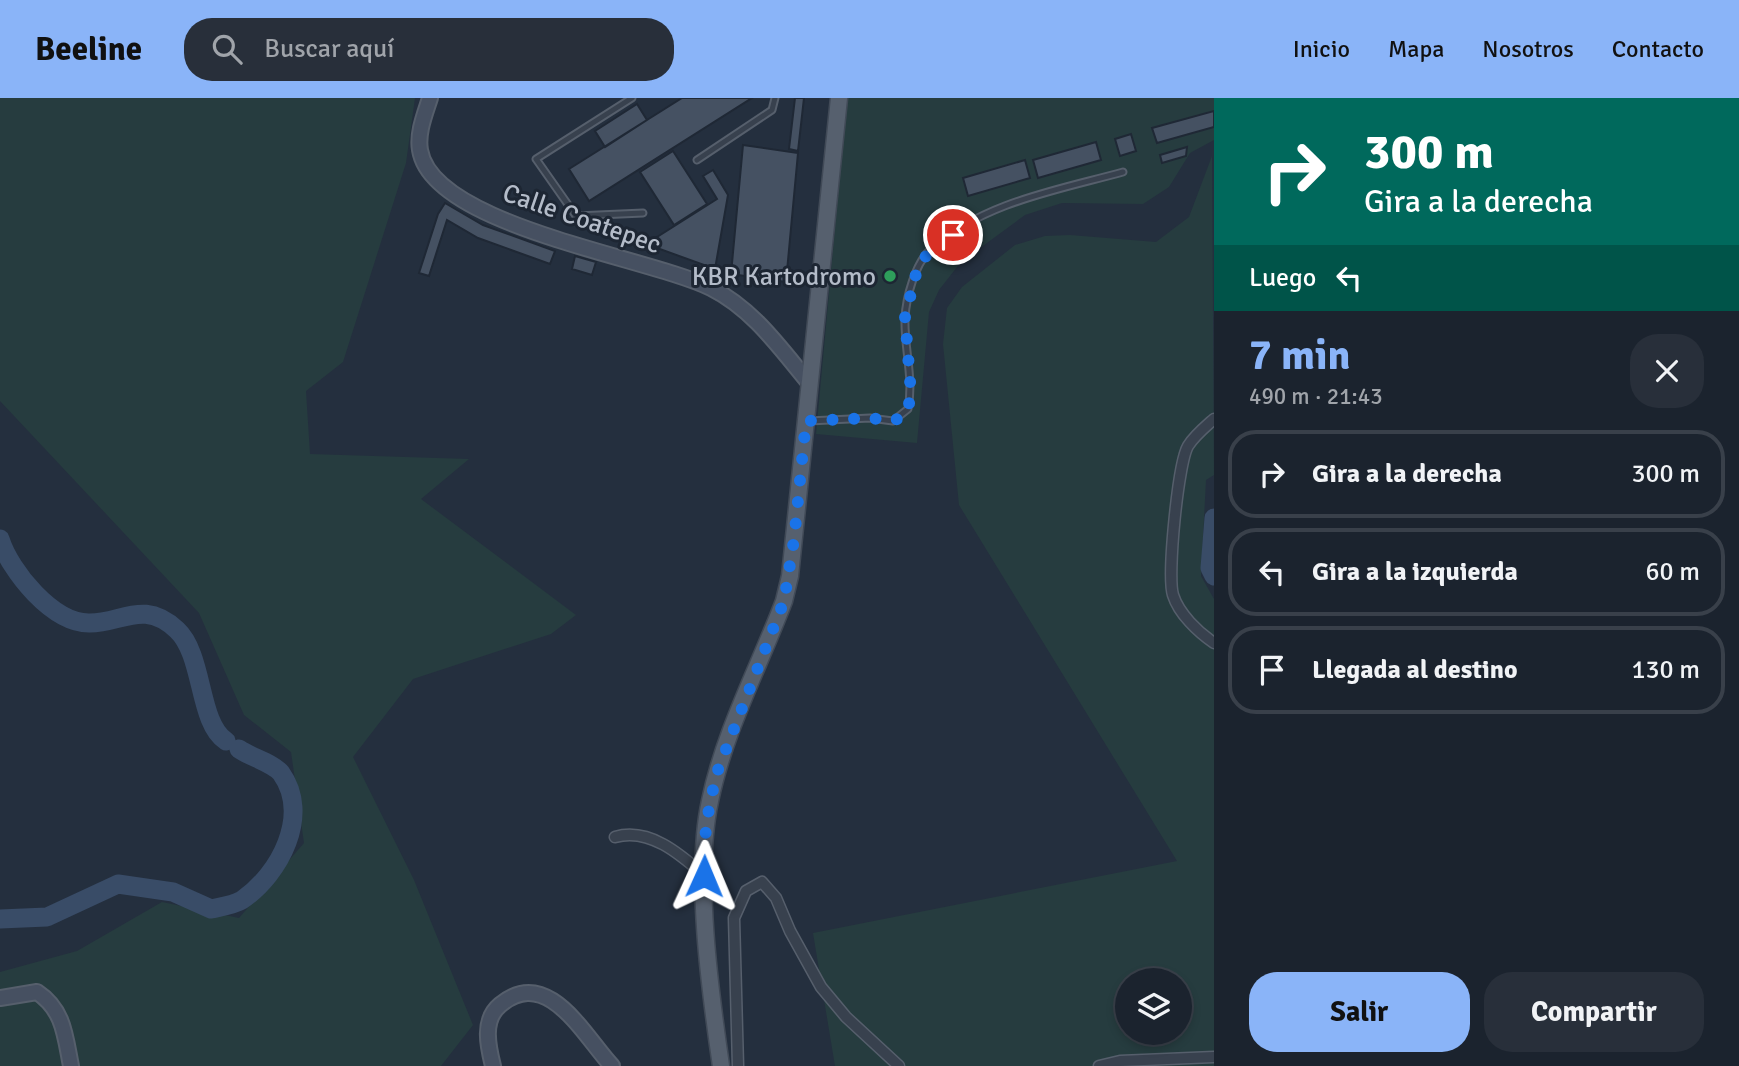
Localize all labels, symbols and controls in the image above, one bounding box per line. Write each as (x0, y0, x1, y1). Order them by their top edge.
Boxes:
search box (184, 18, 674, 81)
text: Beeline (35, 29, 142, 70)
icon: search (208, 30, 246, 68)
text: Buscar aquí (264, 33, 394, 65)
text: Inicio (1293, 34, 1350, 64)
text: Mapa (1388, 34, 1444, 64)
text: Nosotros (1482, 34, 1574, 64)
text: Contacto (1612, 34, 1704, 64)
text: 300 m (1364, 122, 1494, 182)
icon: right (1249, 126, 1340, 217)
street label: Calle Coatepec (498, 177, 665, 261)
text: Gira a la derecha (1364, 182, 1593, 221)
pin (923, 205, 983, 265)
icon: arrive (934, 216, 972, 254)
icon: left (1330, 259, 1368, 297)
place label: KBR Kartodromo (692, 261, 876, 293)
text: Luego (1249, 262, 1316, 294)
marker: KBR Kartodromo (882, 268, 898, 284)
text: 7 min (1249, 330, 1350, 381)
button: close (1630, 334, 1704, 408)
text: 490 m · 21:43 (1249, 382, 1383, 411)
icon: right (1253, 455, 1291, 493)
text: Gira a la derecha (1312, 458, 1502, 490)
text: 300 m (1631, 458, 1700, 490)
icon: left (1253, 553, 1291, 591)
text: Gira a la izquierda (1312, 556, 1518, 588)
text: 60 m (1645, 556, 1700, 588)
icon: arrive (1253, 651, 1291, 689)
text: Llegada al destino (1312, 654, 1518, 686)
text: 130 m (1631, 654, 1700, 686)
position arrow (667, 839, 741, 913)
map controls (1115, 968, 1192, 1045)
button: layers (1115, 968, 1192, 1045)
button: Salir (1249, 972, 1470, 1052)
button: Compartir (1484, 972, 1704, 1052)

